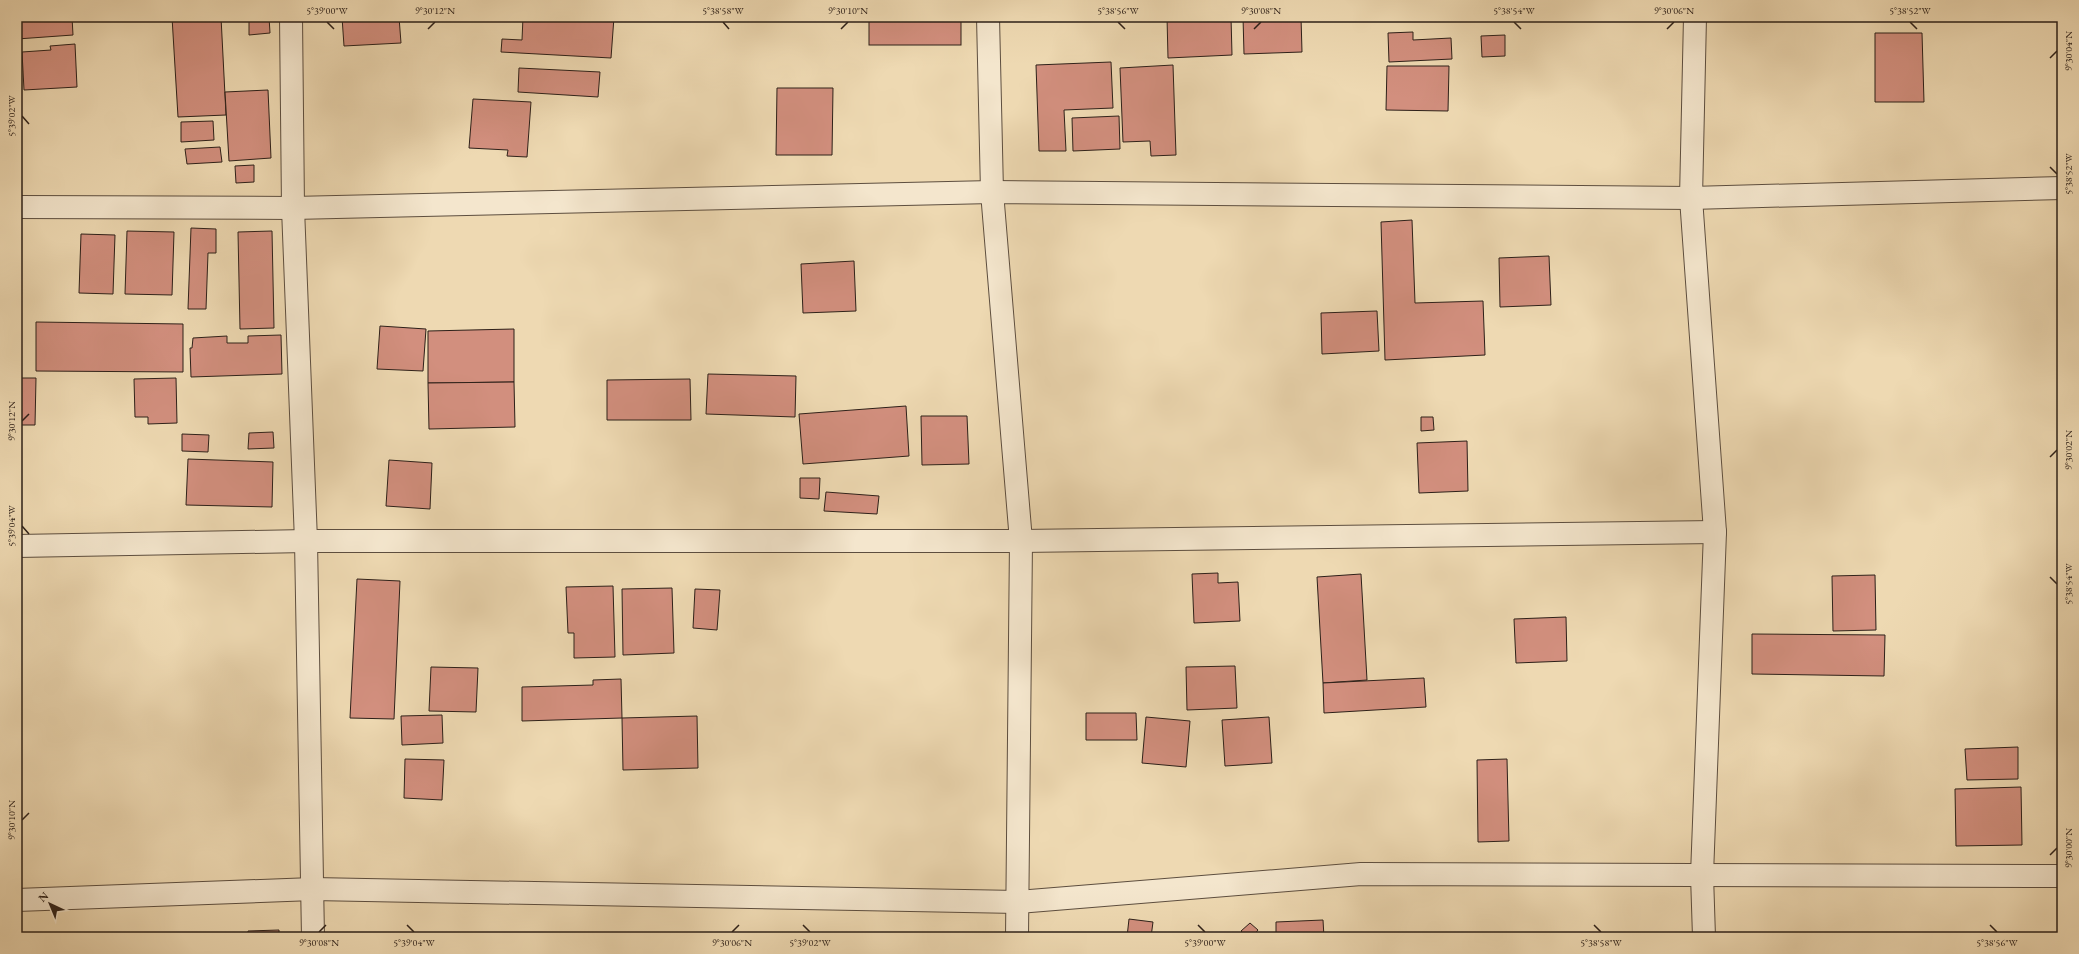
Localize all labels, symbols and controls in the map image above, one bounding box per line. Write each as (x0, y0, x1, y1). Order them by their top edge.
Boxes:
text: 5°39'00"W (306, 4, 349, 17)
text: 9°30'12"N (415, 4, 455, 17)
text: 5°38'58"W (702, 4, 745, 17)
text: 9°30'10"N (828, 4, 868, 17)
text: 5°38'56"W (1097, 4, 1140, 17)
text: 9°30'08"N (1241, 4, 1281, 17)
text: 5°38'54"W (1493, 4, 1536, 17)
text: 9°30'06"N (1654, 4, 1694, 17)
text: 5°38'52"W (1889, 4, 1932, 17)
text: 9°30'04"N (2062, 31, 2075, 71)
text: 5°39'02"W (5, 94, 18, 137)
text: 5°38'52"W (2062, 152, 2075, 195)
text: 9°30'12"N (5, 401, 18, 441)
text: 9°30'02"N (2062, 430, 2075, 470)
text: 5°39'04"W (5, 504, 18, 547)
text: 5°38'54"W (2062, 562, 2075, 605)
text: 9°30'10"N (5, 800, 18, 840)
text: 9°30'00"N (2062, 828, 2075, 868)
north arrow (30, 884, 70, 924)
text: N (35, 889, 51, 905)
text: 9°30'08"N (299, 936, 339, 949)
text: 5°39'04"W (393, 936, 436, 949)
text: 9°30'06"N (712, 936, 752, 949)
text: 5°39'02"W (789, 936, 832, 949)
text: 5°39'00"W (1184, 936, 1227, 949)
text: 5°38'58"W (1580, 936, 1623, 949)
text: 5°38'56"W (1976, 936, 2019, 949)

